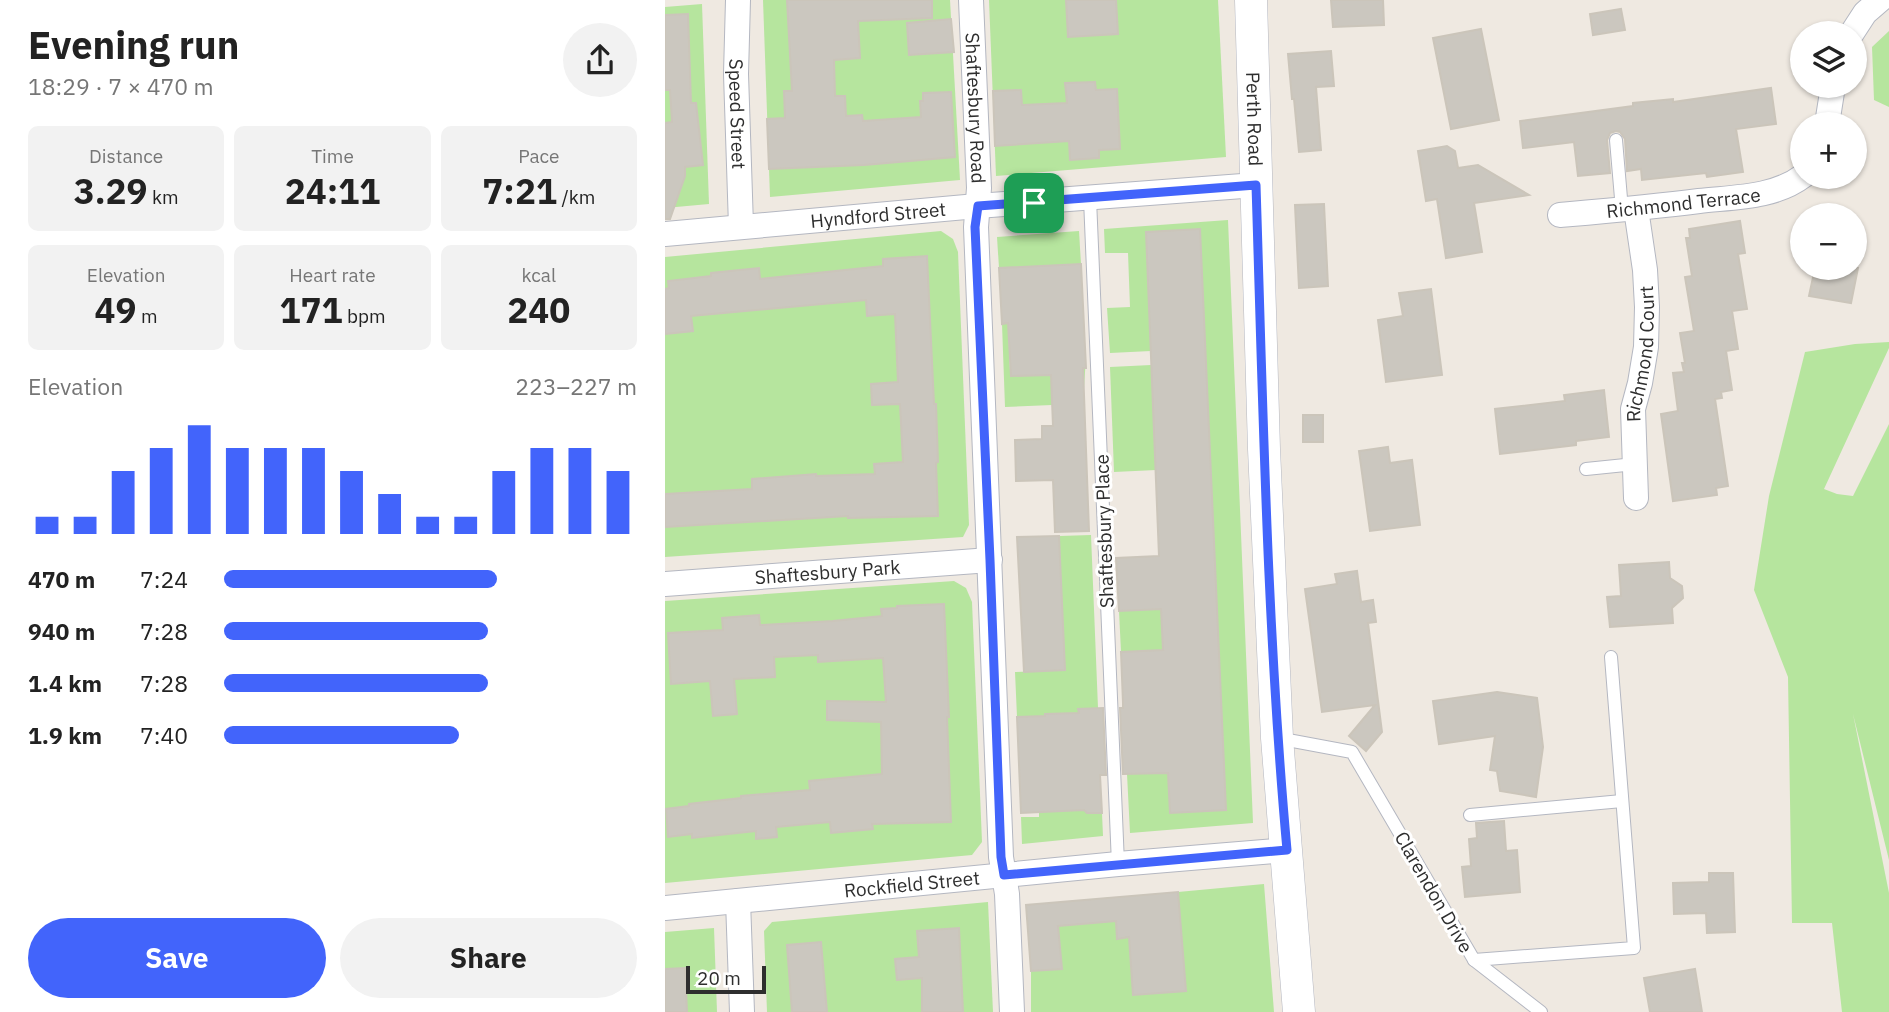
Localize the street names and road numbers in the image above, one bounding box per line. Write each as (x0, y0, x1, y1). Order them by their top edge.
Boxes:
street label: Shaftesbury Road (960, 32, 991, 184)
street label: Speed Street (724, 58, 751, 170)
street label: Perth Road (1241, 71, 1268, 166)
street label: Richmond Terrace (1605, 182, 1762, 223)
street label: Hyndford Street (809, 197, 947, 233)
street label: Richmond Court (1621, 285, 1659, 422)
street label: Shaftesbury Place (1089, 454, 1119, 608)
street label: Shaftesbury Park (754, 555, 901, 589)
street label: Clarendon Drive (1390, 827, 1478, 957)
street label: Rockfield Street (843, 865, 981, 903)

